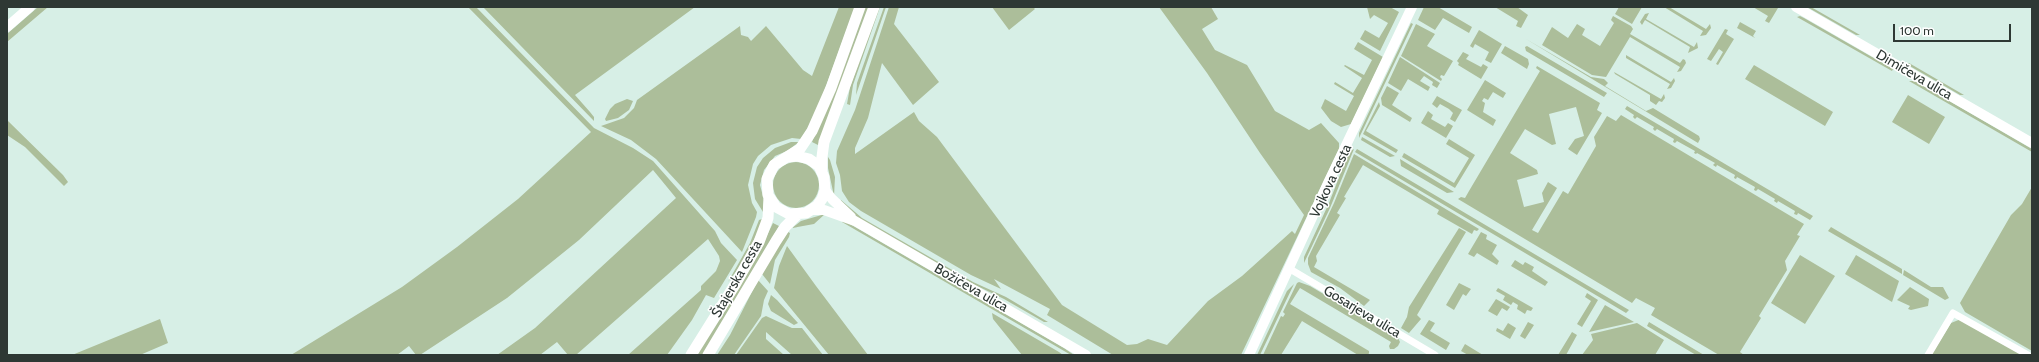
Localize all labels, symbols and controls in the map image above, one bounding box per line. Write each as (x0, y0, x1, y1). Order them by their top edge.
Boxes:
scale bar (1895, 16, 2013, 42)
text: 100 m (1900, 23, 1934, 38)
street label: Dimičeva ulica (1873, 46, 1955, 104)
street label: Vojkova cesta (1307, 142, 1355, 220)
street label: Štajerska cesta (708, 237, 766, 321)
street label: Božičeva ulica (931, 260, 1011, 316)
street label: Gosarjeva ulica (1320, 282, 1404, 342)

